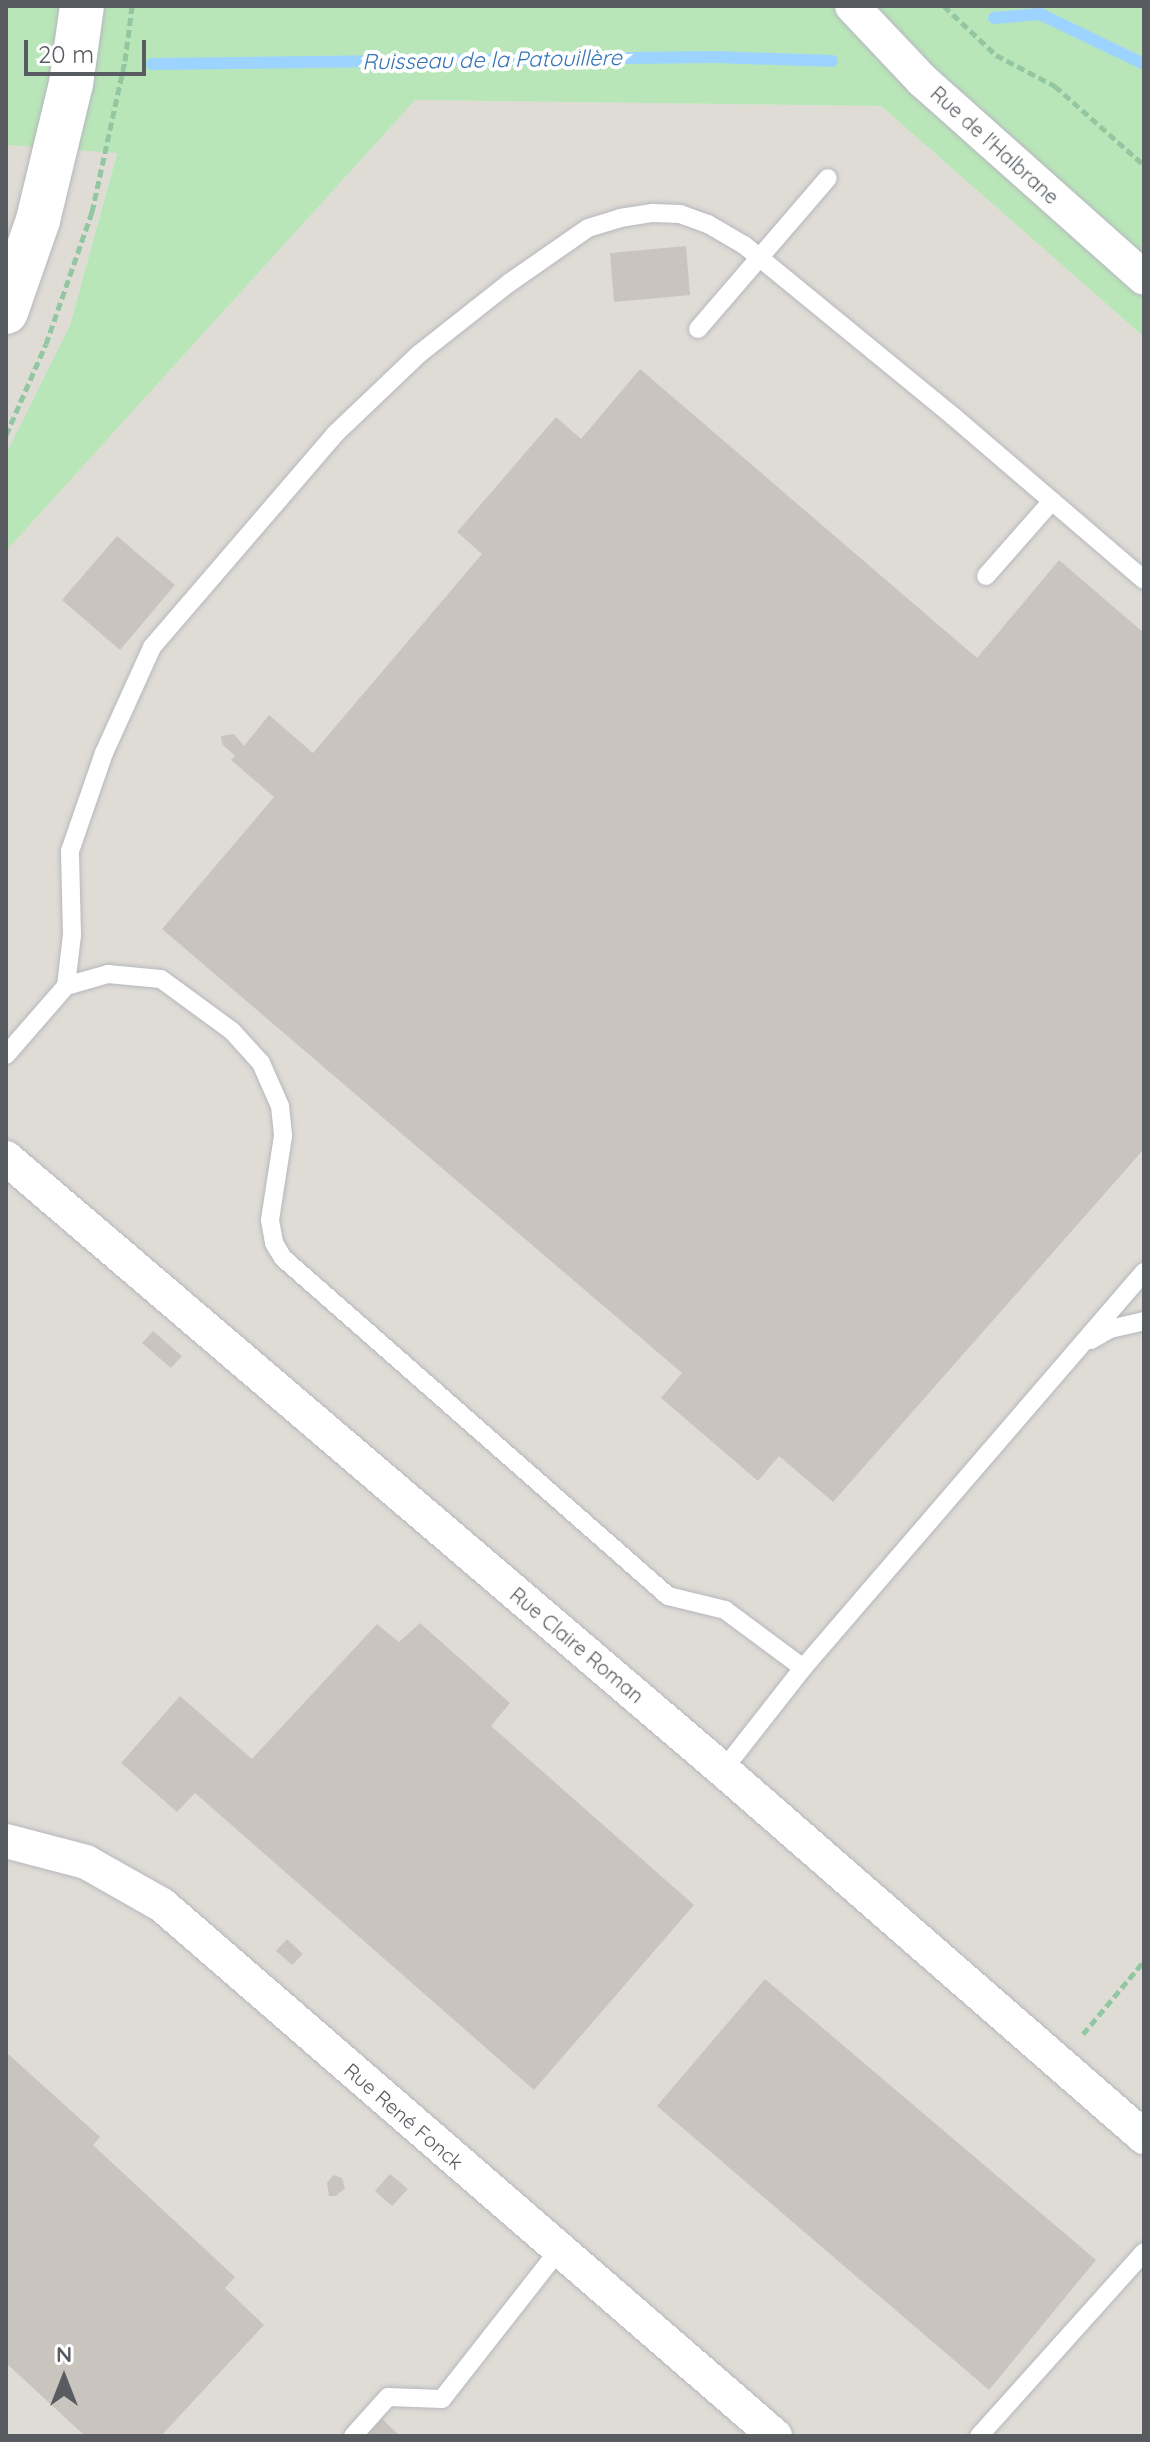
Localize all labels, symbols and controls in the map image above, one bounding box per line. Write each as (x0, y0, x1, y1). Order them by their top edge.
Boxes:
scale bar (28, 24, 150, 74)
text: 20 m (38, 39, 94, 69)
water label: Ruisseau de la Patouillère (362, 45, 622, 75)
street label: Rue de l'Halbrane (926, 81, 1064, 209)
street label: Rue Claire Roman (505, 1582, 649, 1708)
street label: Rue René Fonck (340, 2058, 468, 2174)
north arrow (24, 2338, 104, 2418)
text: N (56, 2340, 72, 2368)

